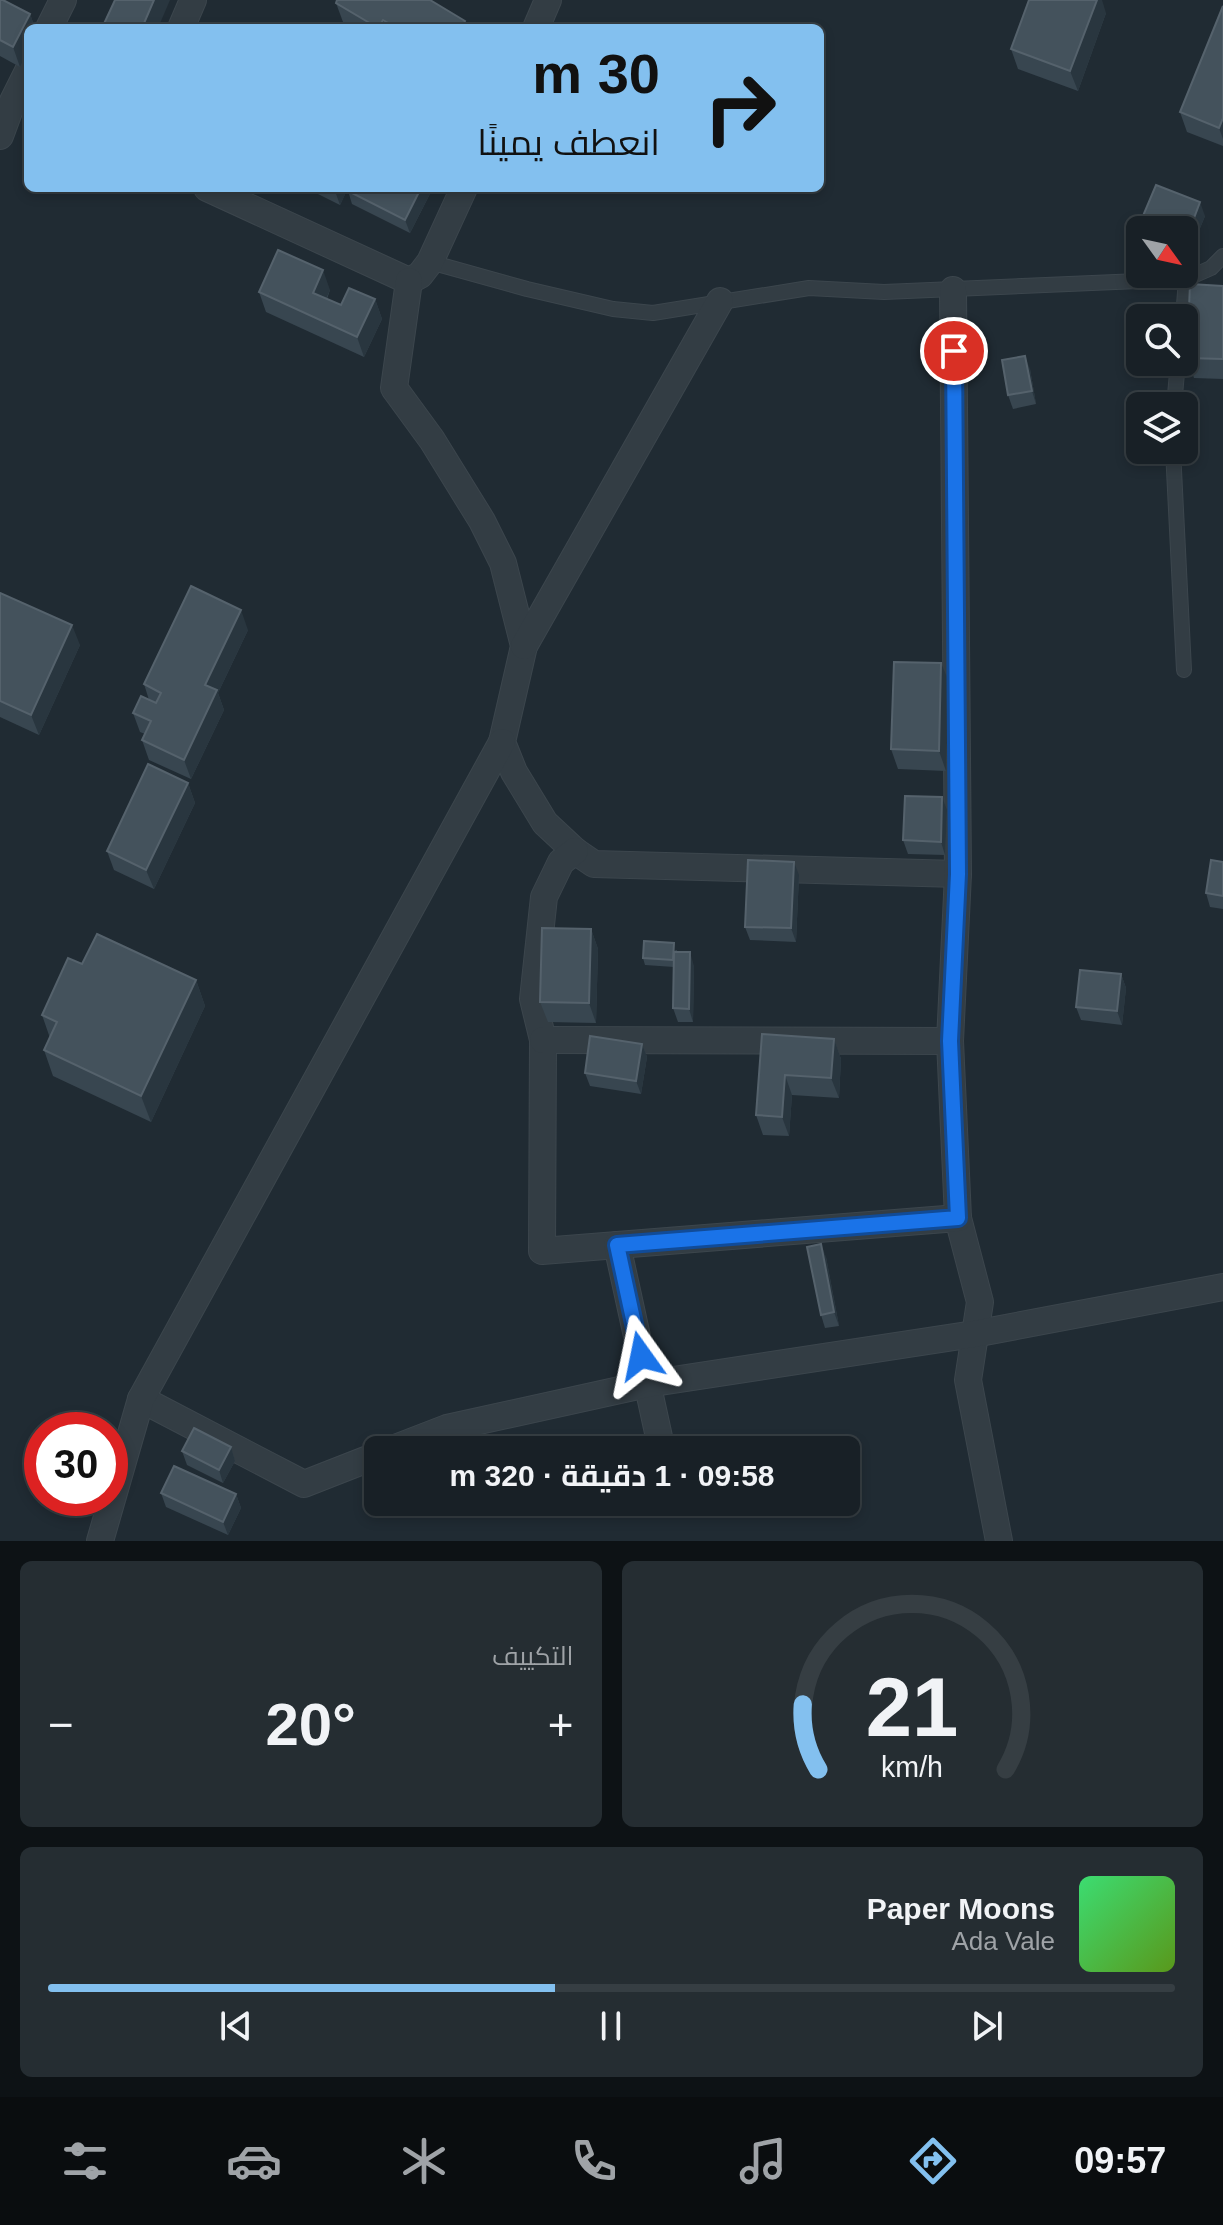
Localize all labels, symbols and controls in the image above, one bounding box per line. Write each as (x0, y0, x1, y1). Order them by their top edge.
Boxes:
text: 30 m (532, 42, 660, 105)
icon: right (688, 56, 792, 160)
text: انعطف يمينًا (477, 122, 660, 163)
north arrow (1126, 216, 1198, 288)
map controls (1126, 216, 1198, 464)
button: search (1126, 304, 1198, 376)
pin (920, 317, 988, 385)
icon: arrive (932, 329, 976, 373)
button: layers (1126, 392, 1198, 464)
position arrow (599, 1314, 683, 1398)
speed limit sign: 30 (24, 1412, 128, 1516)
text: 09:58 · 1 دقيقة · 320 m (450, 1459, 775, 1492)
text: التكييف (492, 1641, 574, 1671)
text: 21 (866, 1661, 959, 1754)
text: 20° (265, 1691, 356, 1758)
text: − (48, 1700, 74, 1749)
text: + (548, 1700, 573, 1749)
text: km/h (881, 1751, 943, 1783)
text: Paper Moons (867, 1892, 1055, 1925)
text: Ada Vale (951, 1926, 1055, 1956)
icon: previous (214, 2004, 258, 2048)
icon: pause (589, 2004, 633, 2048)
icon: next (965, 2004, 1009, 2048)
icon: filters (57, 2133, 113, 2189)
icon: car (226, 2133, 282, 2189)
icon: climate (396, 2133, 452, 2189)
icon: phone (566, 2133, 622, 2189)
icon: music (735, 2133, 791, 2189)
icon: directions (905, 2133, 961, 2189)
text: 09:57 (1074, 2140, 1166, 2181)

